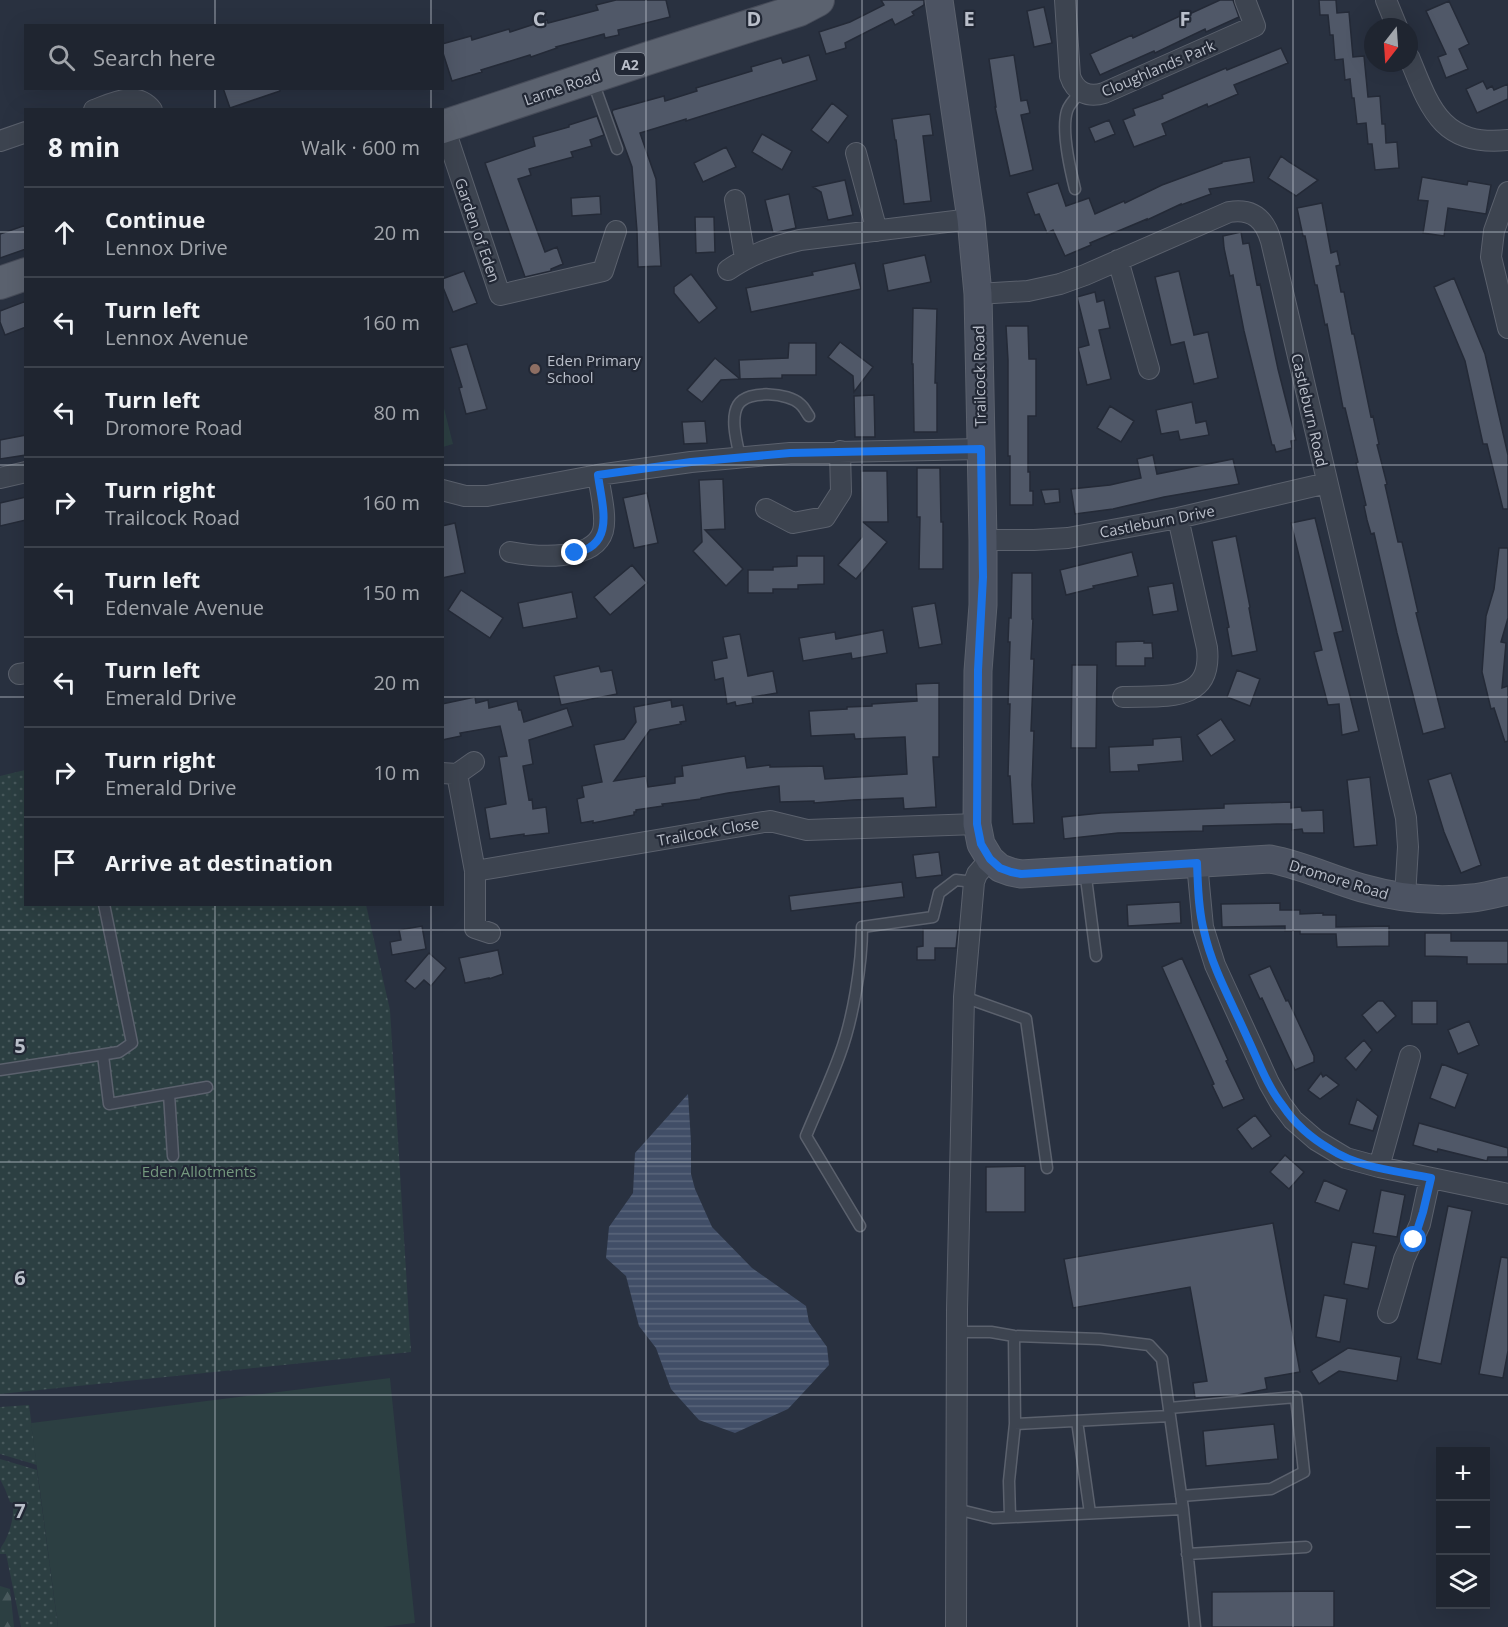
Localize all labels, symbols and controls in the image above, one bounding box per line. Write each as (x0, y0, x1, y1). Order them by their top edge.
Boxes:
text: C (533, 5, 546, 32)
text: D (747, 5, 761, 32)
text: E (963, 5, 975, 32)
text: F (1180, 5, 1190, 32)
north arrow (1364, 18, 1418, 72)
search box (24, 24, 444, 90)
street label: Cloughlands Park (1098, 35, 1218, 101)
icon: search (45, 41, 78, 74)
text: Search here (93, 42, 216, 72)
road number: A2 (615, 53, 645, 75)
street label: Larne Road (521, 65, 603, 109)
text: 8 min (48, 129, 120, 165)
text: Walk · 600 m (301, 134, 420, 161)
street label: Garden of Eden (451, 175, 505, 285)
text: Continue (105, 204, 205, 234)
icon: ahead (48, 216, 81, 249)
text: 20 m (373, 219, 420, 246)
text: Lennox Drive (105, 234, 228, 261)
text: Turn left (105, 294, 200, 324)
icon: left (48, 306, 81, 339)
text: 160 m (362, 309, 420, 336)
text: Lennox Avenue (105, 324, 249, 351)
street label: Trailcock Road (968, 325, 990, 427)
place label: Eden Primary School (547, 350, 641, 387)
street label: Castleburn Road (1287, 351, 1333, 469)
marker: Eden Primary School (528, 362, 542, 376)
text: Turn left (105, 384, 200, 414)
icon: left (48, 396, 81, 429)
text: 80 m (373, 399, 420, 426)
text: Dromore Road (105, 414, 243, 441)
text: Turn right (105, 474, 216, 504)
icon: right (48, 486, 81, 519)
text: 160 m (362, 489, 420, 516)
street label: Castleburn Drive (1098, 500, 1216, 542)
text: Trailcock Road (105, 504, 240, 531)
route end (561, 539, 587, 565)
text: Turn left (105, 564, 200, 594)
icon: left (48, 576, 81, 609)
text: 150 m (362, 579, 420, 606)
text: Edenvale Avenue (105, 594, 264, 621)
text: Turn left (105, 654, 200, 684)
icon: left (48, 666, 81, 699)
text: 20 m (373, 669, 420, 696)
text: Emerald Drive (105, 684, 237, 711)
text: Turn right (105, 744, 216, 774)
icon: right (48, 756, 81, 789)
text: 10 m (373, 759, 420, 786)
text: Emerald Drive (105, 774, 237, 801)
street label: Trailcock Close (655, 812, 761, 850)
icon: arrive (48, 846, 81, 879)
text: Arrive at destination (105, 847, 333, 877)
street label: Dromore Road (1287, 854, 1391, 904)
text: 5 (14, 1032, 26, 1059)
park label: Eden Allotments (142, 1161, 256, 1181)
route start (1400, 1226, 1426, 1252)
text: 6 (14, 1264, 26, 1291)
map controls (1436, 1447, 1490, 1609)
button: + (1436, 1447, 1490, 1501)
text: 7 (14, 1497, 26, 1524)
button: − (1436, 1501, 1490, 1555)
button: layers (1436, 1555, 1490, 1609)

